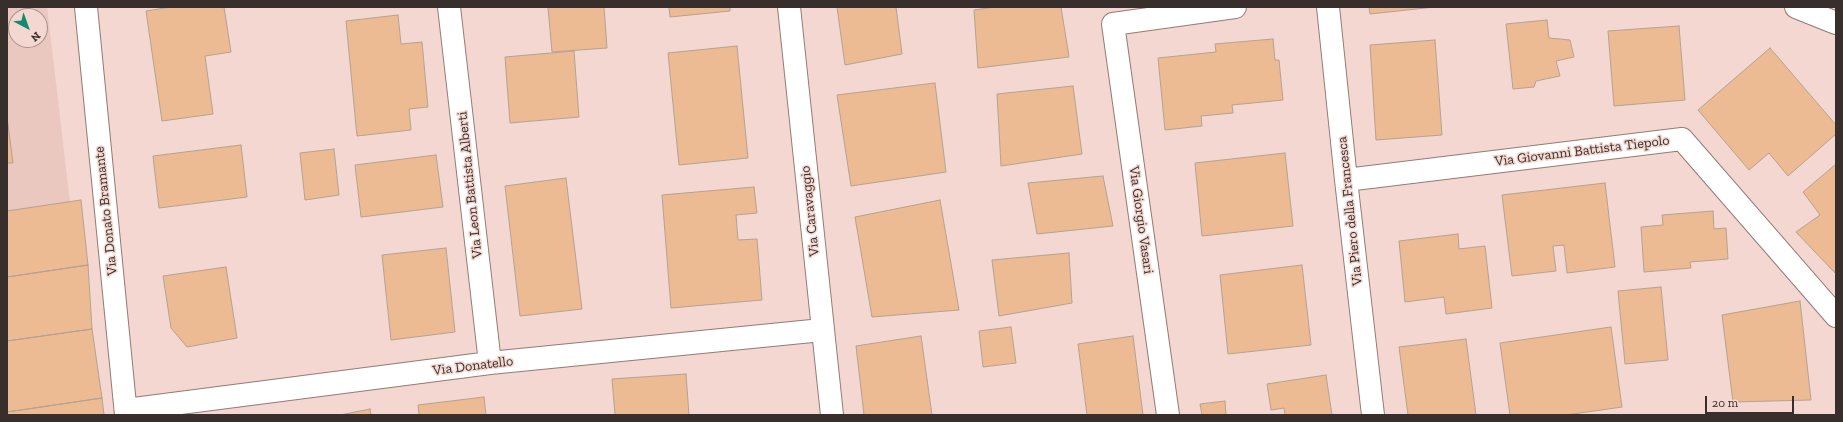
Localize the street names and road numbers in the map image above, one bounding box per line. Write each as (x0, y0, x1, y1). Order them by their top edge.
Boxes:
street label: Via Leon Battista Alberti (454, 111, 486, 259)
street label: Via Giovanni Battista Tiepolo (1494, 132, 1670, 170)
street label: Via Piero della Francesca (1334, 136, 1366, 286)
street label: Via Donato Bramante (91, 146, 121, 276)
street label: Via Caravaggio (797, 165, 823, 257)
street label: Via Giorgio Vasari (1125, 165, 1157, 275)
street label: Via Donatello (432, 353, 514, 379)

